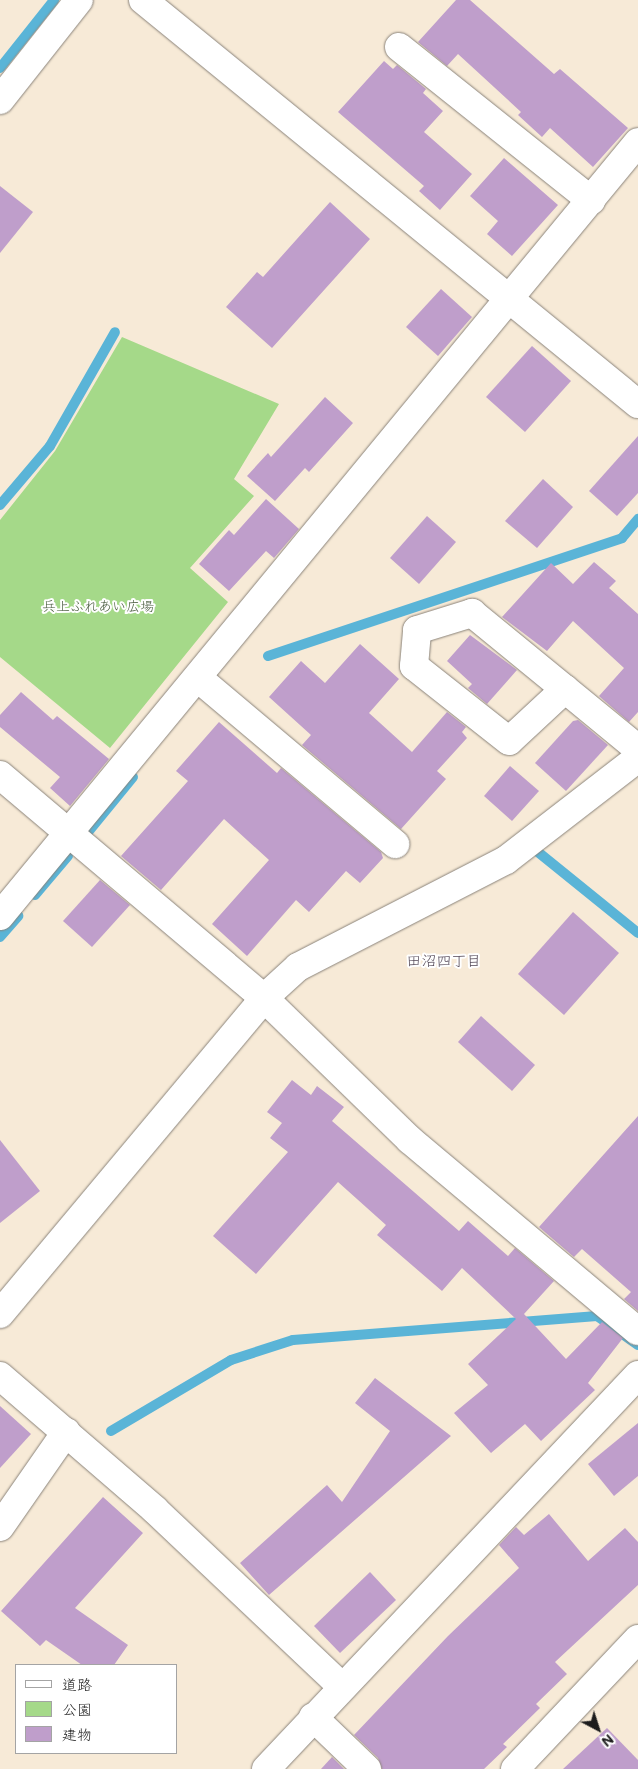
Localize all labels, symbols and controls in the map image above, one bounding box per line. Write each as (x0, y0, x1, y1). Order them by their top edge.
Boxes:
park label: 兵上ふれあい広場 (42, 598, 154, 614)
district label: 田沼四丁目 (407, 952, 481, 970)
legend (15, 1664, 178, 1754)
text: 道路 (62, 1674, 92, 1694)
text: 公園 (62, 1699, 92, 1719)
north arrow (573, 1704, 623, 1754)
text: 建物 (62, 1724, 92, 1744)
text: N (598, 1730, 618, 1752)

